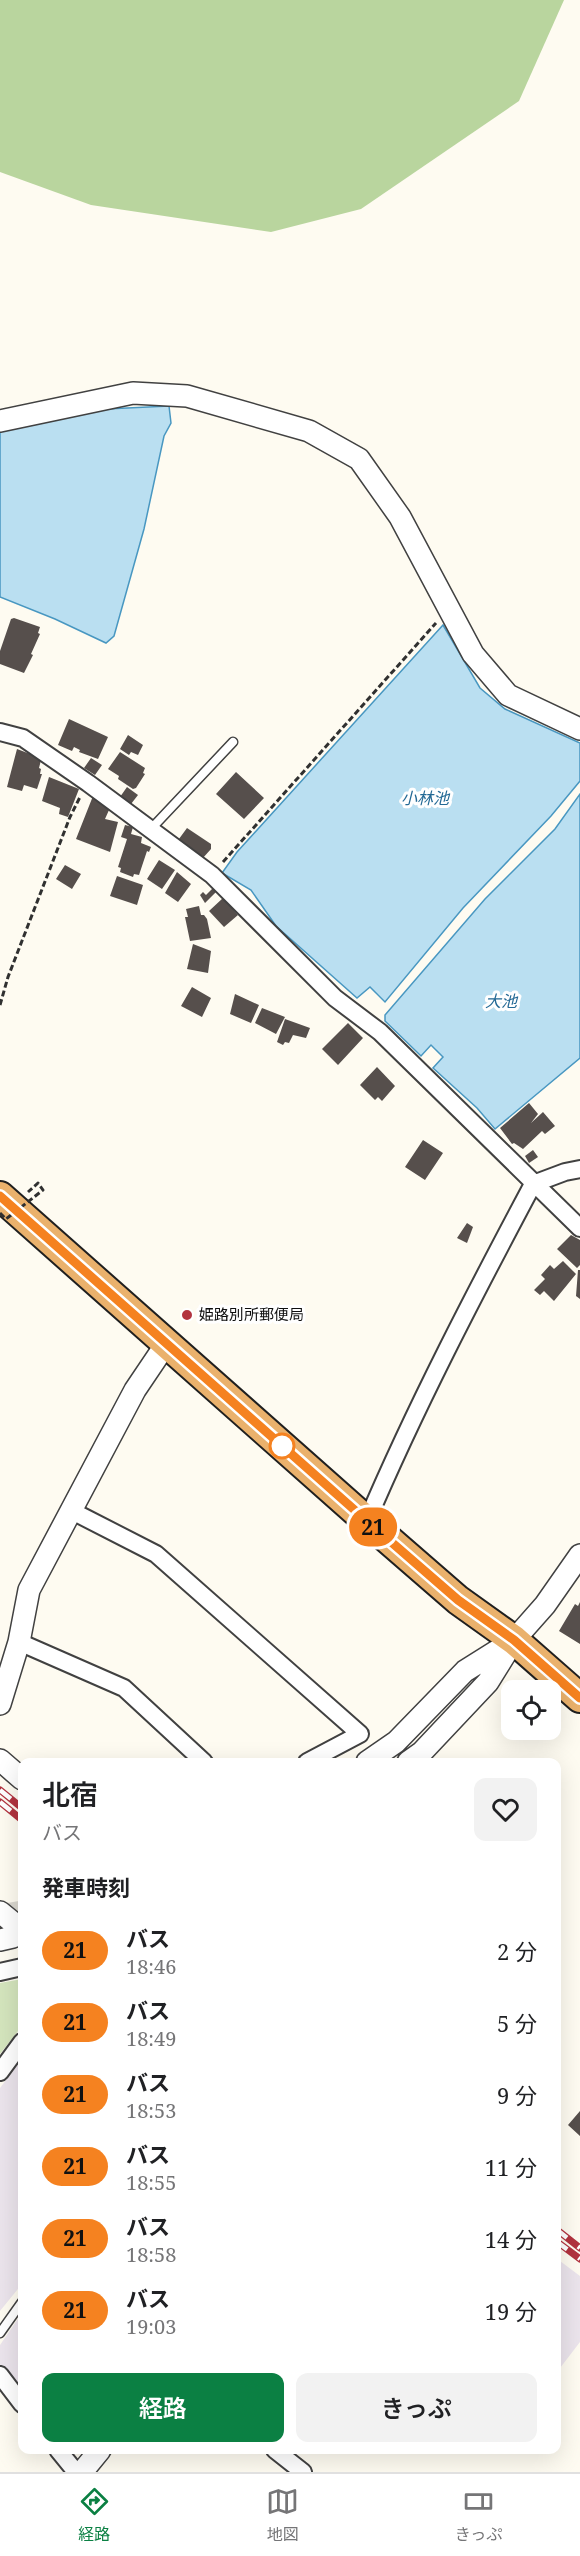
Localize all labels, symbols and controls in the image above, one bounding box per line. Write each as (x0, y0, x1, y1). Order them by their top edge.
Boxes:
water label: 小林池 (401, 787, 451, 809)
water label: 大池 (485, 990, 519, 1012)
place label: 姫路別所郵便局 (199, 1304, 304, 1324)
marker: 姫路別所郵便局 (180, 1308, 194, 1322)
unlabelled marker (269, 1433, 295, 1459)
line badge: 21 (346, 1508, 400, 1546)
text: 21 (361, 1513, 385, 1541)
map controls (501, 1680, 561, 1740)
button: locate (501, 1680, 561, 1740)
text: 北宿 (42, 1775, 98, 1813)
button: heart (474, 1778, 537, 1841)
text: バス (42, 1819, 82, 1846)
text: 発車時刻 (42, 1872, 130, 1902)
text: バス (126, 1923, 170, 1953)
text: 21 (63, 1936, 87, 1964)
text: 2 分 (497, 1936, 537, 1966)
text: 18:46 (126, 1953, 176, 1980)
text: バス (126, 1995, 170, 2025)
text: 21 (63, 2008, 87, 2036)
text: 5 分 (497, 2008, 537, 2038)
text: 18:49 (126, 2025, 176, 2052)
text: バス (126, 2067, 170, 2097)
text: 21 (63, 2080, 87, 2108)
text: 9 分 (497, 2080, 537, 2110)
text: 18:53 (126, 2097, 176, 2124)
text: バス (126, 2139, 170, 2169)
text: 21 (63, 2152, 87, 2180)
text: 11 分 (485, 2152, 537, 2182)
text: 18:55 (126, 2169, 176, 2196)
text: バス (126, 2211, 170, 2241)
text: 21 (63, 2224, 87, 2252)
text: 14 分 (485, 2224, 537, 2254)
text: 18:58 (126, 2241, 176, 2268)
text: バス (126, 2283, 170, 2313)
text: 21 (63, 2296, 87, 2324)
text: 19 分 (485, 2296, 537, 2326)
text: 19:03 (126, 2313, 176, 2340)
button: 経路 (42, 2373, 284, 2442)
button: きっぷ (296, 2373, 537, 2442)
tab: 経路 (78, 2485, 111, 2545)
tab: 地図 (266, 2485, 299, 2545)
tab: きっぷ (455, 2485, 502, 2545)

